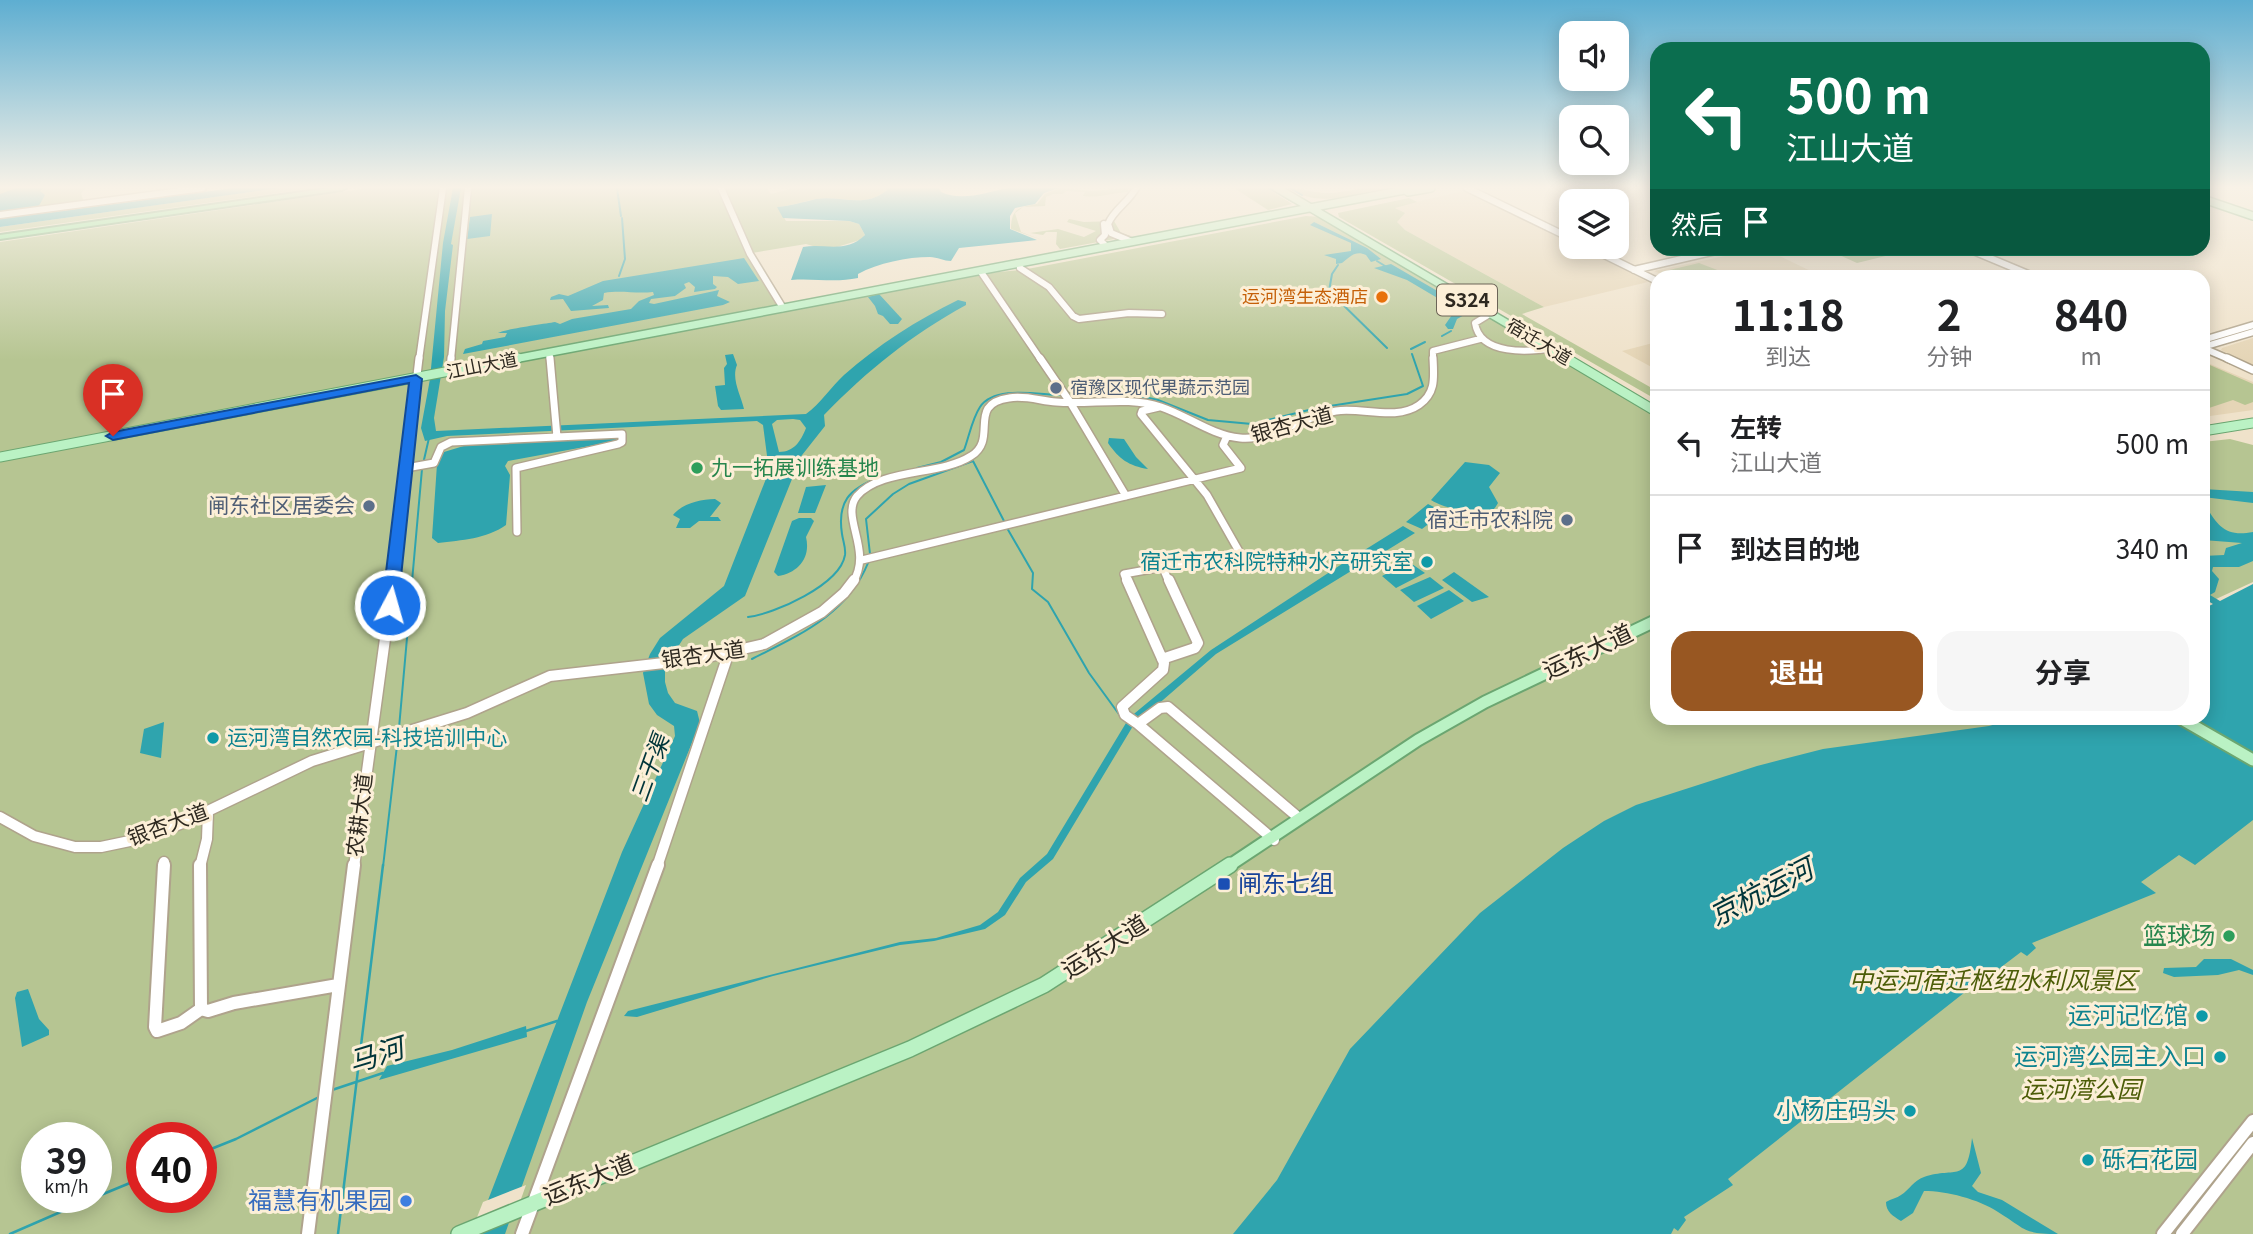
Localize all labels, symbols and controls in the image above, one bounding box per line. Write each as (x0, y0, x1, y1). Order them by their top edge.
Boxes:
map controls (1559, 21, 1629, 259)
button: sound (1559, 21, 1629, 91)
text: 500 m (1786, 57, 1931, 128)
icon: left (1671, 70, 1762, 161)
button: search (1559, 105, 1629, 175)
text: 江山大道 (1786, 123, 1914, 169)
button: layers (1559, 189, 1629, 259)
icon: arrive (1737, 203, 1775, 241)
text: 然后 (1671, 204, 1723, 241)
place label: 运河湾生态酒店 (1242, 282, 1368, 308)
text: 11:18 (1732, 282, 1845, 343)
text: 2 (1937, 282, 1962, 343)
text: 840 (2054, 282, 2128, 343)
road number: S324 (1437, 284, 1497, 316)
marker: 运河湾生态酒店 (1374, 289, 1390, 305)
street label: 宿迁大道 (1502, 311, 1578, 370)
text: 到达 (1765, 338, 1811, 372)
text: 分钟 (1926, 338, 1972, 372)
text: m (2080, 338, 2102, 372)
street label: 江山大道 (444, 344, 519, 384)
pin (83, 364, 143, 436)
place label: 宿豫区现代果蔬示范园 (1070, 373, 1250, 399)
icon: arrive (94, 375, 132, 413)
marker: 宿豫区现代果蔬示范园 (1048, 380, 1064, 396)
street label: 银杏大道 (1247, 398, 1336, 448)
text: 左转 (1730, 407, 1782, 444)
icon: left (1671, 424, 1709, 462)
text: 500 m (2116, 424, 2189, 461)
text: 江山大道 (1730, 444, 1822, 478)
place label: 九一拓展训练基地 (711, 451, 879, 481)
marker: 九一拓展训练基地 (689, 460, 705, 476)
place label: 闸东社区居委会 (208, 489, 355, 519)
marker: 闸东社区居委会 (361, 498, 377, 514)
place label: 宿迁市农科院 (1427, 503, 1553, 533)
marker: 宿迁市农科院 (1559, 512, 1575, 528)
icon: arrive (1671, 529, 1709, 567)
text: 到达目的地 (1730, 529, 1860, 566)
text: 340 m (2116, 529, 2189, 566)
place label: 宿迁市农科院特种水产研究室 (1140, 545, 1413, 575)
marker: 宿迁市农科院特种水产研究室 (1419, 554, 1435, 570)
position arrow (353, 568, 427, 642)
street label: 运东大道 (1536, 614, 1638, 686)
button: 退出 (1671, 631, 1923, 711)
button: 分享 (1937, 631, 2189, 711)
street label: 银杏大道 (659, 632, 746, 674)
place label: 运河湾自然农园-科技培训中心 (227, 721, 507, 751)
water label: 三干渠 (620, 726, 677, 806)
marker: 运河湾自然农园-科技培训中心 (205, 730, 221, 746)
street label: 农耕大道 (338, 771, 378, 858)
street label: 银杏大道 (123, 795, 212, 852)
water label: 京杭运河 (1701, 845, 1824, 933)
place label: 闸东七组 (1238, 864, 1334, 899)
marker: 闸东七组 (1216, 876, 1232, 892)
street label: 运东大道 (1054, 905, 1154, 985)
place label: 篮球场 (2143, 916, 2215, 951)
marker: 篮球场 (2221, 928, 2237, 944)
park label: 中运河宿迁枢纽水利风景区 (1849, 961, 2140, 996)
place label: 运河记忆馆 (2068, 996, 2188, 1031)
marker: 运河记忆馆 (2194, 1008, 2210, 1024)
water label: 马河 (343, 1024, 413, 1080)
place label: 运河湾公园主入口 (2014, 1037, 2206, 1072)
marker: 运河湾公园主入口 (2212, 1049, 2228, 1065)
park label: 运河湾公园 (2021, 1070, 2144, 1105)
place label: 小杨庄码头 (1776, 1091, 1896, 1126)
marker: 小杨庄码头 (1902, 1103, 1918, 1119)
speed limit sign: 40 (126, 1122, 217, 1213)
text: 39 (46, 1133, 87, 1184)
place label: 砾石花园 (2102, 1140, 2198, 1175)
street label: 运东大道 (537, 1143, 639, 1212)
marker: 砾石花园 (2080, 1152, 2096, 1168)
text: km/h (44, 1172, 89, 1198)
place label: 福慧有机果园 (248, 1181, 392, 1216)
marker: 福慧有机果园 (398, 1193, 414, 1209)

